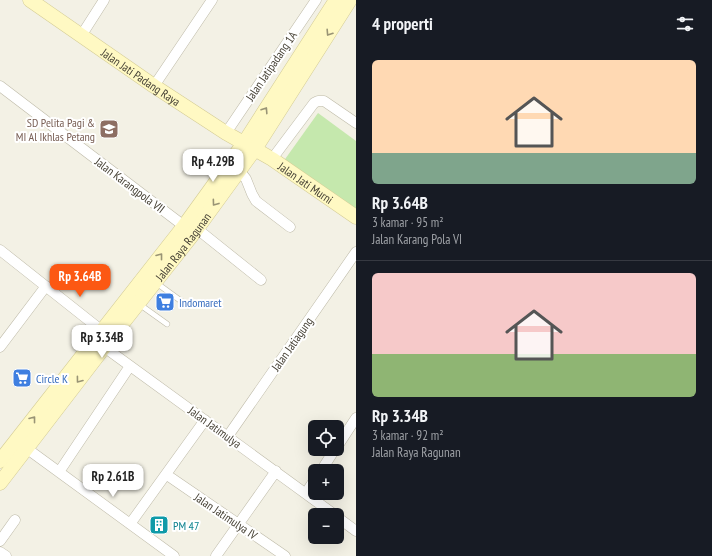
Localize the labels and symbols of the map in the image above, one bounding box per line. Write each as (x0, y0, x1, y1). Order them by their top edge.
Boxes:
street label: Jalan Jatipadang 1A (242, 28, 300, 105)
one-way arrow (327, 29, 334, 36)
street label: Jalan Jati Padang Raya (98, 44, 184, 109)
one-way arrow (260, 108, 267, 115)
place label: SD Pelita Pagi & MI Al Ikhlas Petang (16, 115, 95, 144)
school or university icon: SD Pelita Pagi & MI Al Ikhlas Petang (98, 118, 120, 140)
pin: Rp 4.29B (172, 149, 254, 183)
street label: Jalan Karangpola VII (91, 153, 168, 216)
street label: Jalan Jati Murni (275, 158, 336, 207)
one-way arrow (212, 199, 220, 206)
street label: Jalan Raya Ragunan (151, 209, 214, 284)
one-way arrow (156, 253, 163, 260)
pin: Rp 3.64B (39, 264, 121, 298)
supermarket icon: Indomaret (154, 291, 176, 313)
place label: Indomaret (179, 295, 222, 310)
street label: Jalan Jatiagung (267, 314, 316, 375)
pin: Rp 3.34B (61, 325, 143, 359)
supermarket icon: Circle K (11, 367, 33, 389)
place label: Circle K (36, 371, 68, 386)
one-way arrow (77, 375, 84, 382)
street label: Jalan Jatimulya (185, 402, 245, 451)
one-way arrow (28, 417, 35, 424)
pin: Rp 2.61B (72, 464, 154, 498)
street label: Jalan Jatimulya IV (191, 489, 261, 543)
building icon: PM 47 (148, 514, 170, 536)
place label: PM 47 (173, 518, 199, 533)

